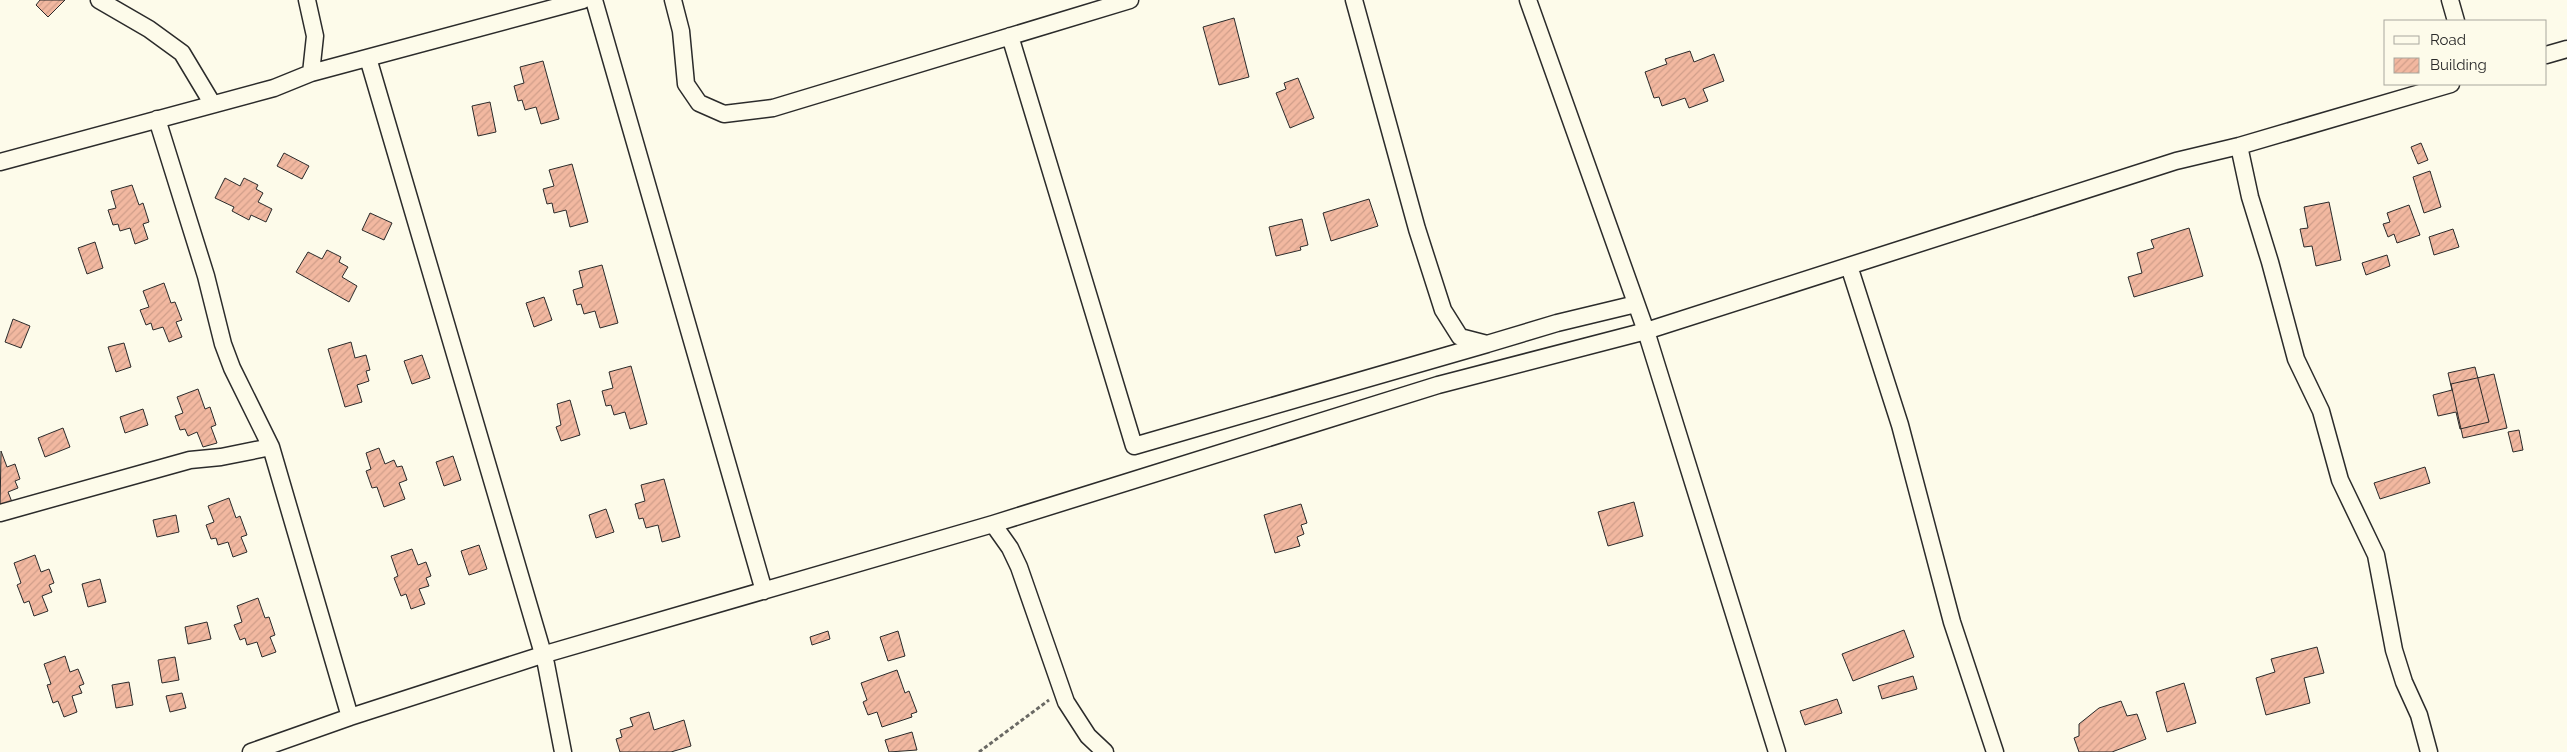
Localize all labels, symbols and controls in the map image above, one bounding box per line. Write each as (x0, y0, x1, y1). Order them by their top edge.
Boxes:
legend (2384, 20, 2547, 85)
text: Road (2430, 31, 2466, 49)
text: Building (2430, 56, 2487, 74)

